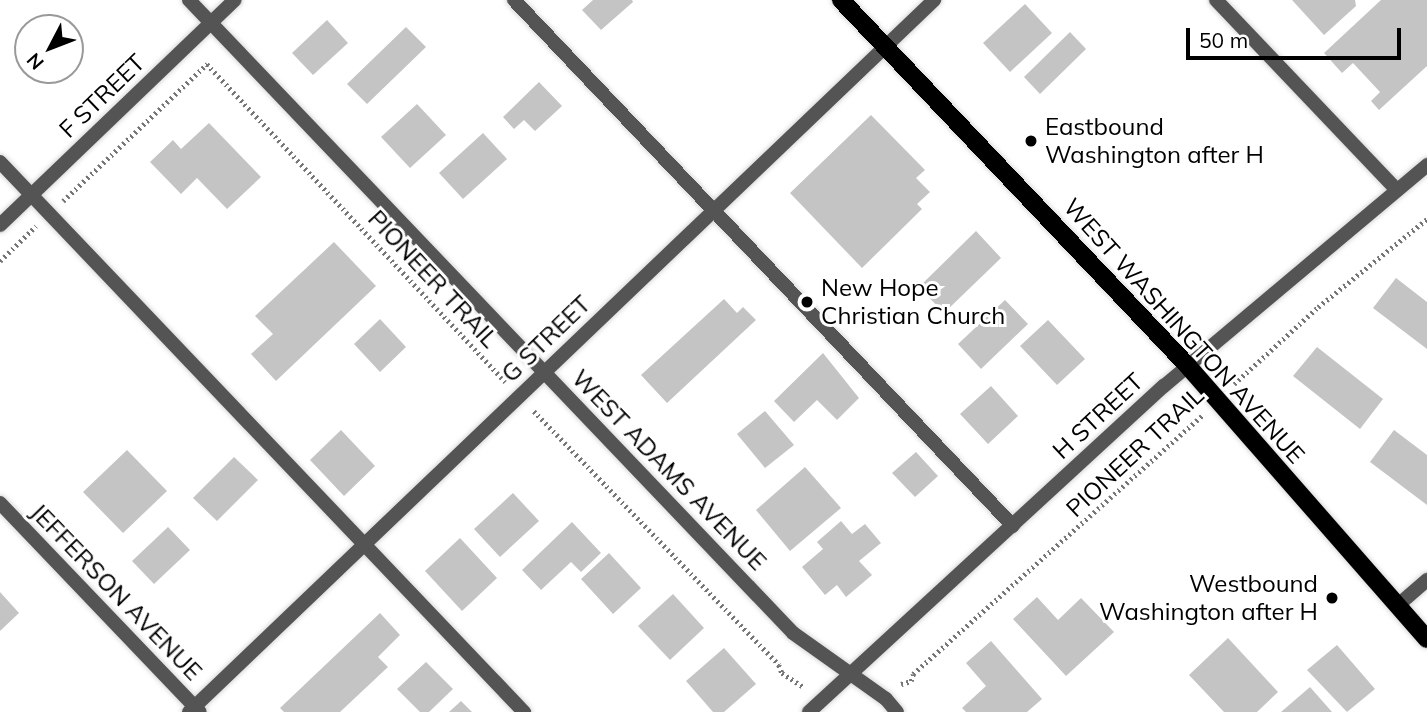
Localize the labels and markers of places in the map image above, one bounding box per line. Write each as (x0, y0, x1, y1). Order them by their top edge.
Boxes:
place label: Eastbound Washington after H (1045, 113, 1264, 169)
marker: Eastbound Washington after H (1023, 133, 1039, 149)
place label: New Hope Christian Church (821, 274, 1005, 330)
marker: New Hope Christian Church (799, 294, 815, 310)
place label: Westbound Washington after H (1099, 570, 1318, 626)
marker: Westbound Washington after H (1324, 590, 1340, 606)

